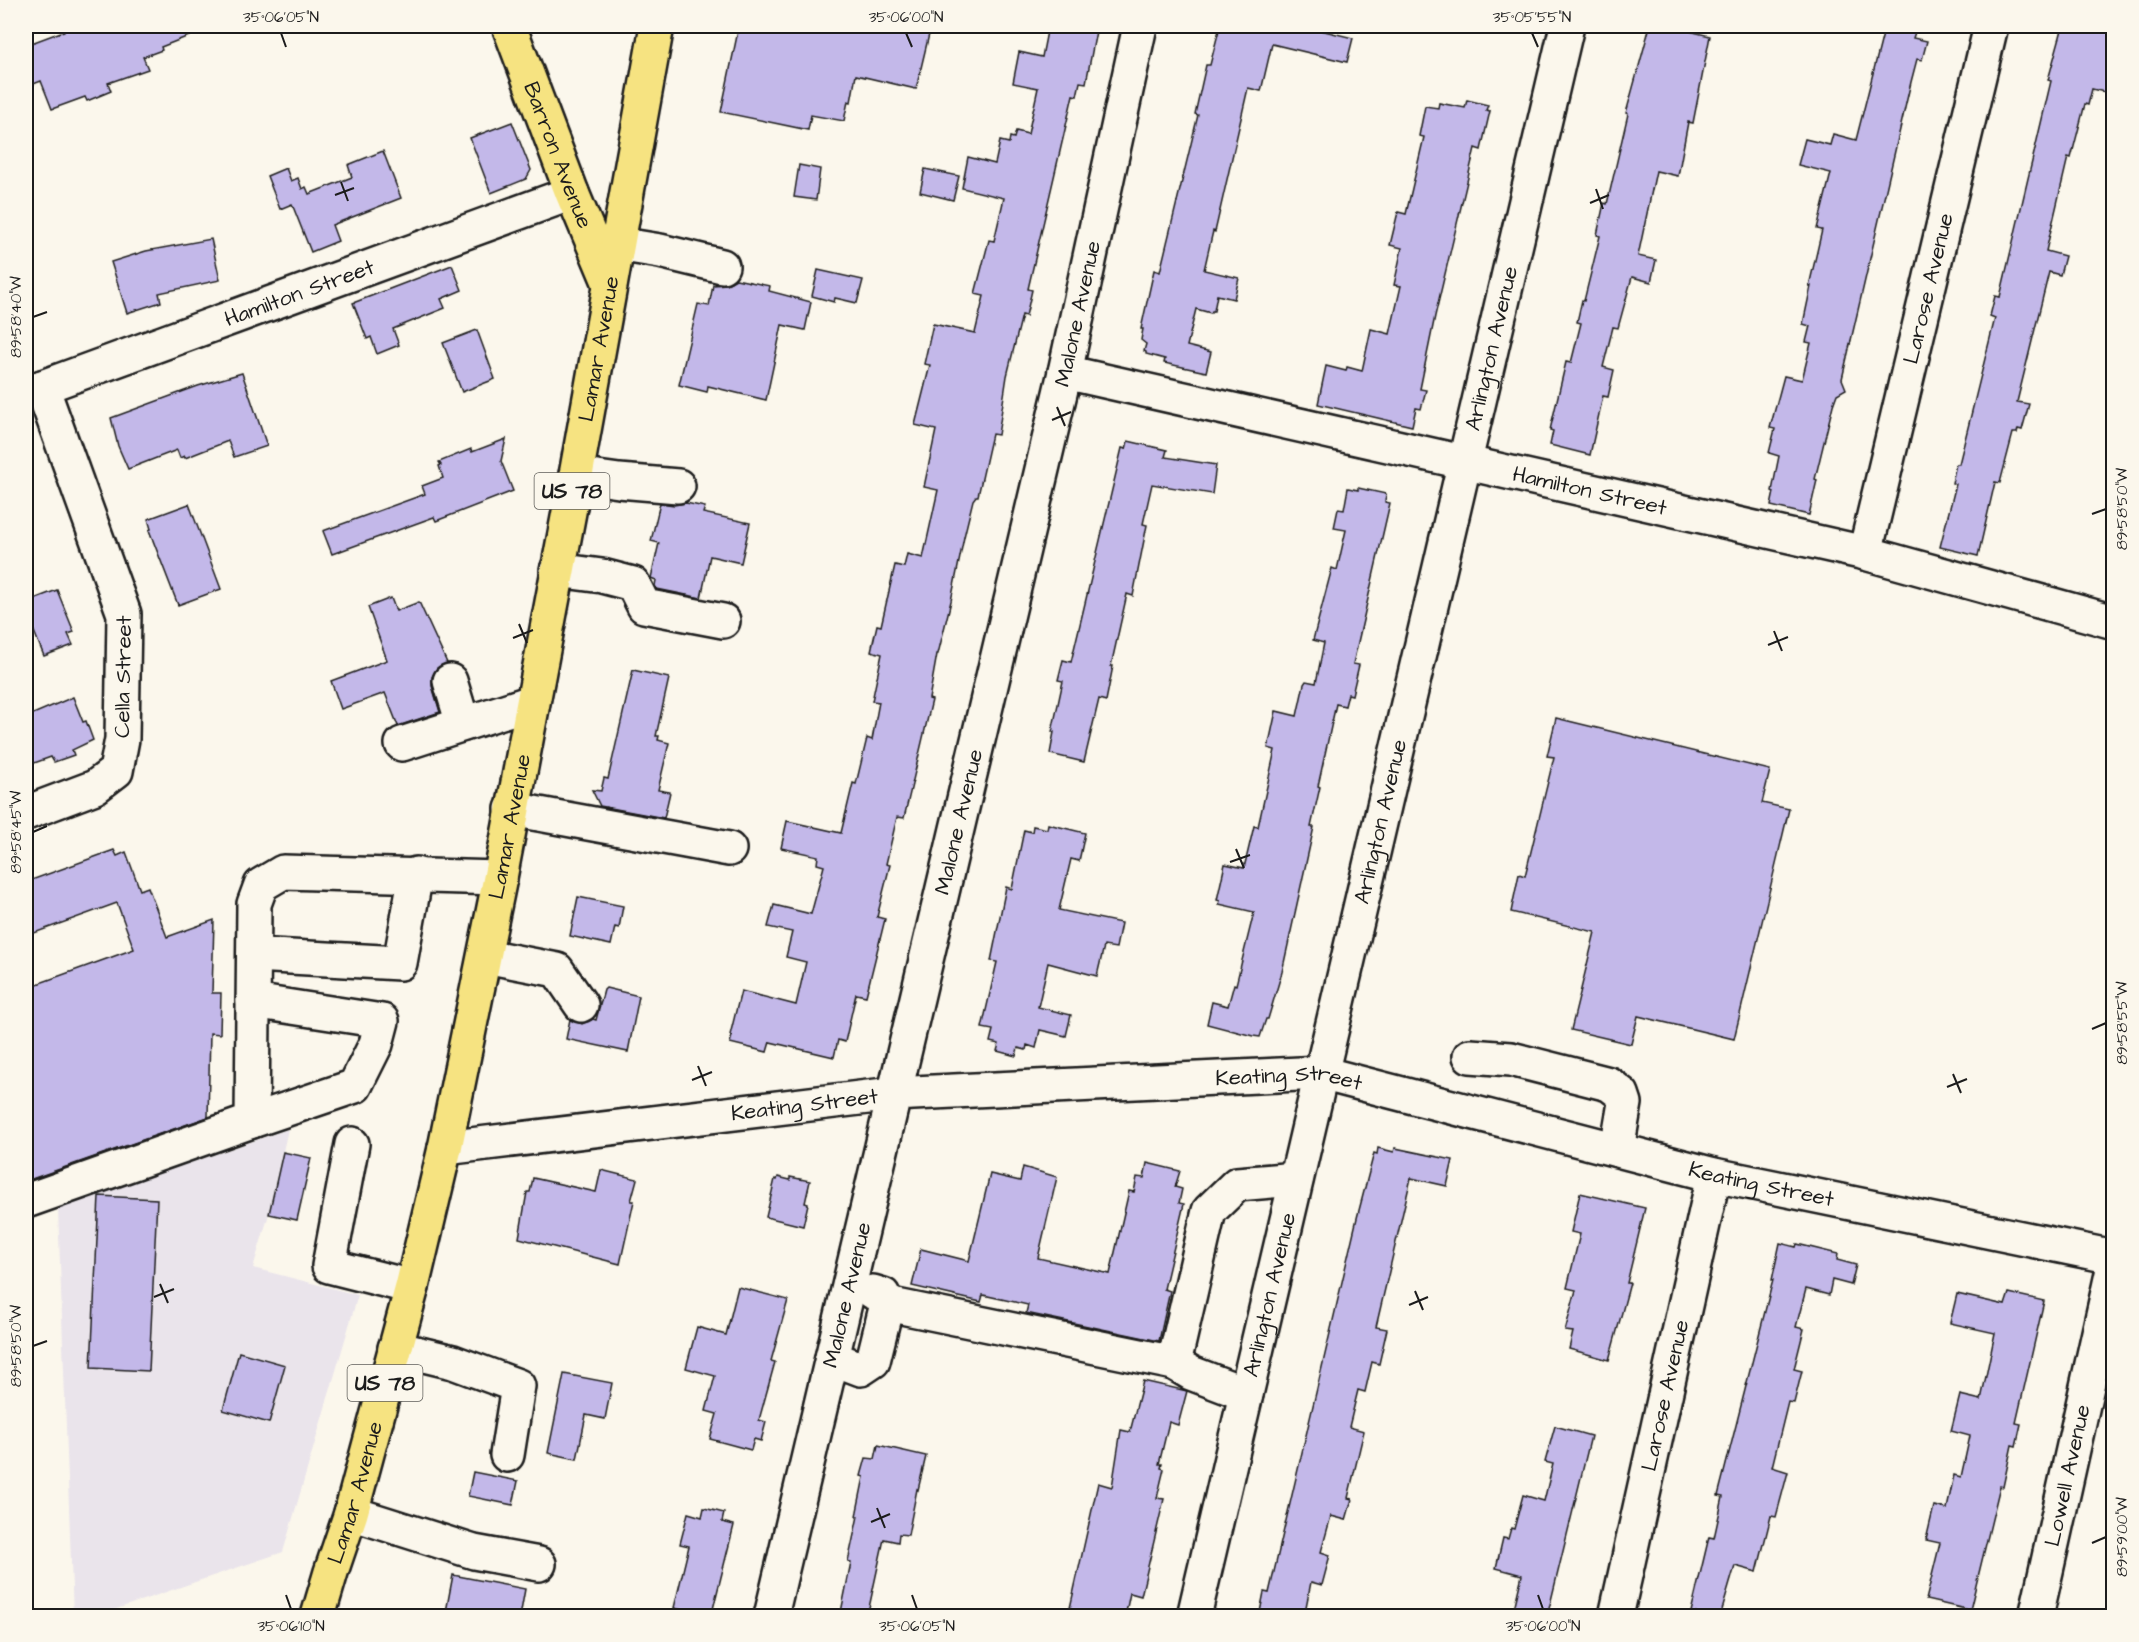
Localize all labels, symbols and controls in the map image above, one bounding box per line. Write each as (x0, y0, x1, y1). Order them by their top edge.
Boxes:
text: 35°06'05"N (243, 7, 319, 28)
text: 35°06'00"N (869, 7, 943, 28)
text: 35°05'55"N (1493, 7, 1571, 28)
street label: Barron Avenue (516, 77, 601, 233)
street label: Larose Avenue (1895, 210, 1961, 367)
street label: Malone Avenue (1047, 238, 1109, 390)
street label: Hamilton Street (220, 251, 379, 335)
street label: Arlington Avenue (1457, 263, 1526, 434)
street label: Lamar Avenue (570, 274, 627, 424)
text: 89°58'40"W (6, 276, 27, 358)
street label: Hamilton Street (1510, 458, 1670, 523)
text: 89°58'50"W (2112, 468, 2133, 550)
road number: US 78 (534, 473, 610, 509)
street label: Cella Street (107, 615, 139, 738)
street label: Arlington Avenue (1346, 736, 1415, 907)
street label: Malone Avenue (927, 746, 991, 898)
street label: Lamar Avenue (481, 751, 539, 902)
text: 89°58'45"W (6, 791, 27, 873)
text: 89°58'55"W (2112, 981, 2133, 1065)
street label: Keating Street (1215, 1057, 1366, 1099)
street label: Keating Street (729, 1080, 880, 1129)
street label: Keating Street (1685, 1154, 1837, 1215)
street label: Arlington Avenue (1235, 1209, 1304, 1380)
street label: Malone Avenue (815, 1219, 879, 1371)
text: 89°58'50"W (6, 1305, 27, 1387)
street label: Larose Avenue (1633, 1317, 1697, 1474)
road number: US 78 (348, 1365, 422, 1401)
street label: Lowell Avenue (2036, 1401, 2098, 1549)
street label: Lamar Avenue (319, 1418, 391, 1568)
text: 89°59'00"W (2112, 1497, 2133, 1577)
text: 35°06'10"N (257, 1616, 325, 1637)
text: 35°06'05"N (879, 1616, 955, 1637)
text: 35°06'00"N (1506, 1616, 1580, 1637)

